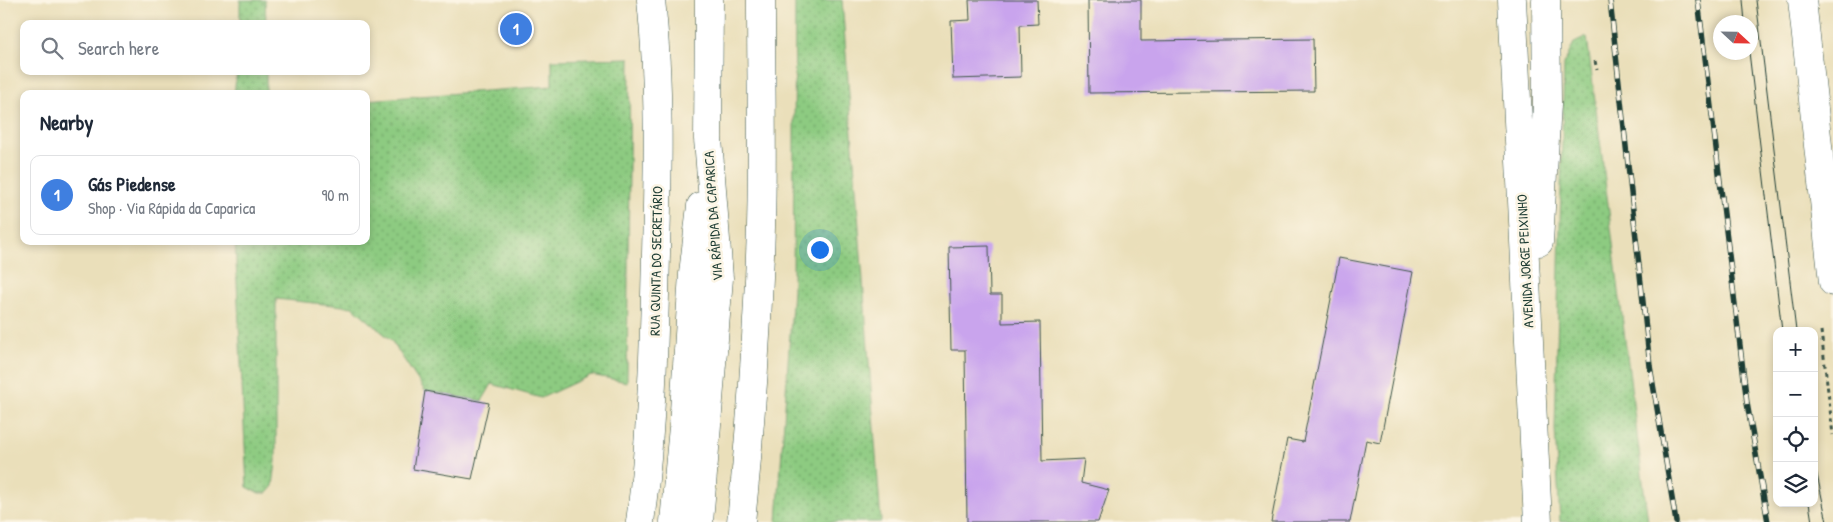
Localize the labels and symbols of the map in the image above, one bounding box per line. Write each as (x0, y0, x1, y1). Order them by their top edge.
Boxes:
pin: 1 (500, 10, 532, 48)
north arrow (1713, 15, 1758, 60)
street label: VIA RÁPIDA DA CAPARICA (698, 150, 727, 282)
street label: RUA QUINTA DO SECRETÁRIO (645, 186, 666, 336)
street label: AVENIDA JORGE PEIXINHO (1512, 194, 1537, 328)
your location (807, 237, 833, 263)

